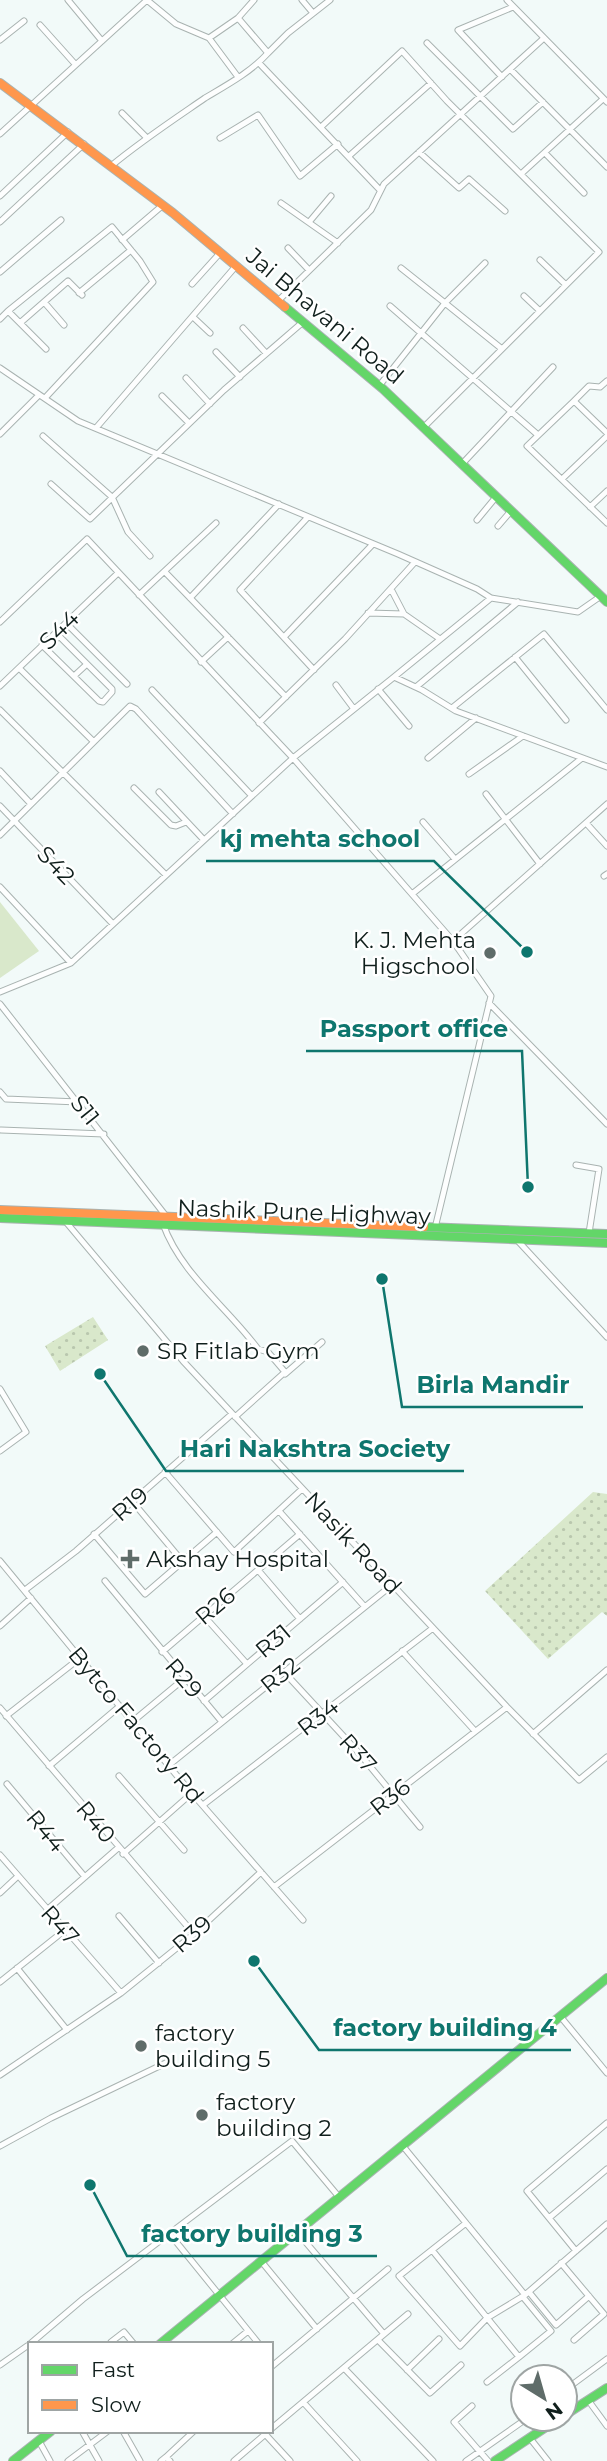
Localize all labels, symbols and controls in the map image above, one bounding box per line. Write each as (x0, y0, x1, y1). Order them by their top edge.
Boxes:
street label: Jai Bhavani Road (240, 241, 409, 390)
street label: S44 (33, 604, 85, 656)
callout: kj mehta school (206, 816, 434, 861)
text: kj mehta school (220, 824, 420, 853)
street label: S42 (31, 840, 81, 890)
place label: K. J. Mehta Higschool (353, 926, 476, 980)
marker: K. J. Mehta Higschool (482, 945, 498, 961)
callout: Passport office (306, 1006, 522, 1051)
text: Passport office (320, 1014, 508, 1043)
street label: S11 (65, 1089, 105, 1131)
street label: Nashik Pune Highway (177, 1194, 432, 1230)
place label: SR Fitlab Gym (157, 1337, 320, 1365)
marker: SR Fitlab Gym (135, 1343, 151, 1359)
callout: Birla Mandir (402, 1362, 583, 1407)
text: Birla Mandir (416, 1370, 570, 1399)
callout: Hari Nakshtra Society (166, 1426, 464, 1471)
text: Hari Nakshtra Society (180, 1434, 451, 1463)
street label: R19 (106, 1481, 154, 1527)
street label: Nasik Road (299, 1486, 407, 1600)
place label: Akshay Hospital (146, 1545, 329, 1573)
marker: Akshay Hospital (120, 1549, 140, 1569)
street label: R26 (189, 1581, 241, 1631)
street label: R31 (250, 1618, 296, 1664)
street label: Bytco Factory Rd (62, 1641, 210, 1809)
street label: R32 (255, 1651, 305, 1699)
street label: R29 (159, 1652, 209, 1704)
street label: R34 (292, 1692, 344, 1742)
street label: R37 (333, 1728, 383, 1778)
street label: R36 (364, 1773, 416, 1821)
street label: R40 (70, 1795, 122, 1849)
street label: R44 (20, 1804, 72, 1858)
street label: R47 (35, 1899, 85, 1951)
street label: R39 (166, 1909, 218, 1959)
callout: factory building 4 (319, 2005, 571, 2050)
text: factory building 4 (333, 2013, 557, 2042)
place label: factory building 5 (155, 2019, 271, 2073)
marker: factory building 5 (133, 2038, 149, 2054)
place label: factory building 2 (216, 2088, 332, 2142)
marker: factory building 2 (194, 2107, 210, 2123)
callout: factory building 3 (127, 2211, 377, 2256)
text: factory building 3 (141, 2219, 363, 2248)
legend (28, 2342, 273, 2433)
text: Fast (91, 2357, 135, 2382)
north arrow (509, 2363, 579, 2433)
text: Slow (91, 2392, 141, 2417)
text: N (541, 2397, 567, 2425)

